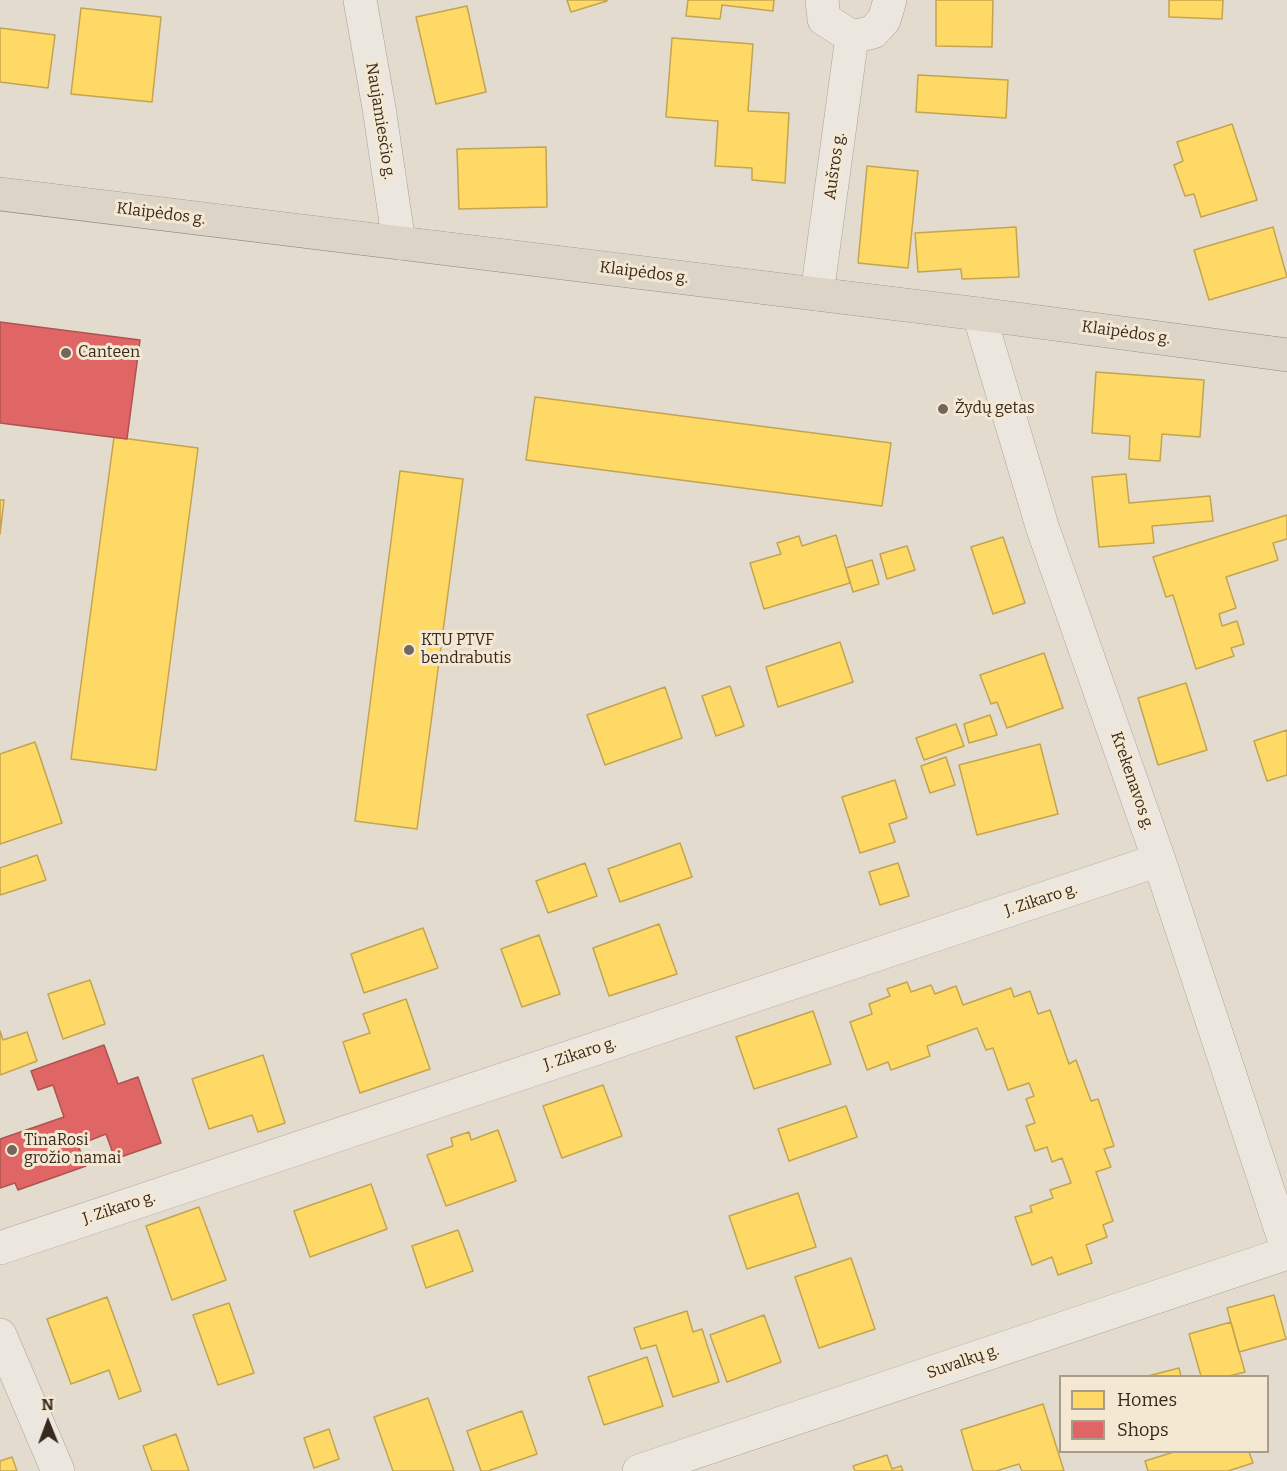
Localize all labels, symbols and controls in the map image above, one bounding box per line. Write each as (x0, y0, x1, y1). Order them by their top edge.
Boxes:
street label: Naujamiesčio g. (361, 61, 399, 181)
street label: Aušros g. (821, 131, 849, 201)
street label: Klaipėdos g. (115, 199, 207, 229)
street label: Klaipėdos g. (598, 258, 690, 288)
street label: Klaipėdos g. (1080, 317, 1172, 349)
place label: Canteen (78, 343, 140, 363)
marker: Canteen (59, 346, 73, 360)
place label: Žydų getas (955, 399, 1035, 419)
marker: Žydų getas (936, 402, 950, 416)
place label: KTU PTVF bendrabutis (421, 631, 511, 669)
marker: KTU PTVF bendrabutis (402, 643, 416, 657)
street label: Krekenavos g. (1106, 729, 1158, 833)
street label: J. Zikaro g. (1002, 879, 1080, 921)
street label: J. Zikaro g. (541, 1033, 619, 1075)
place label: TinaRosi grožio namai (24, 1131, 121, 1169)
marker: TinaRosi grožio namai (5, 1143, 19, 1157)
street label: J. Zikaro g. (80, 1187, 158, 1229)
street label: Suvalkų g. (925, 1341, 1001, 1383)
legend (1059, 1375, 1269, 1453)
text: Homes (1117, 1389, 1177, 1411)
north arrow (18, 1393, 78, 1453)
text: N (41, 1395, 54, 1414)
text: Shops (1117, 1419, 1169, 1441)

